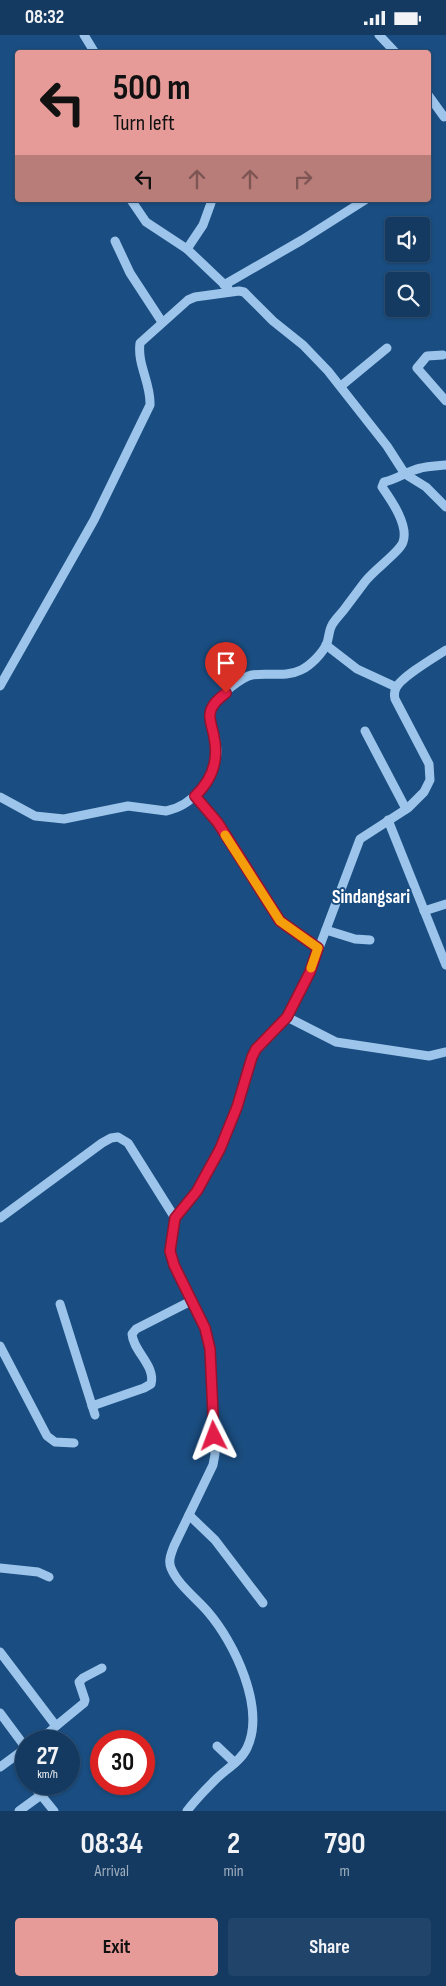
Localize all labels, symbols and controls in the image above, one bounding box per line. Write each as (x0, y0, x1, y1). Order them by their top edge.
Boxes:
text: 08:32 (25, 6, 64, 29)
text: 500 m (113, 67, 190, 110)
icon: left (30, 70, 95, 135)
text: Turn left (113, 110, 175, 137)
icon: left (130, 165, 158, 193)
icon: ahead (183, 165, 211, 193)
icon: ahead (236, 165, 264, 193)
icon: right (289, 165, 317, 193)
map controls (385, 217, 430, 317)
button: sound (385, 217, 430, 262)
button: search (385, 272, 430, 317)
pin (205, 642, 247, 693)
icon: arrive (212, 649, 240, 677)
district label: Sindangsari (332, 886, 410, 909)
position arrow (187, 1409, 239, 1461)
speed limit sign: 30 (90, 1730, 155, 1795)
text: 27 (37, 1741, 58, 1772)
text: km/h (37, 1767, 58, 1782)
text: 08:34 (80, 1826, 143, 1862)
text: 2 (227, 1826, 240, 1862)
text: 790 (324, 1826, 366, 1862)
text: Arrival (95, 1862, 129, 1881)
text: min (223, 1862, 244, 1881)
text: m (340, 1862, 350, 1881)
button: Exit (15, 1918, 218, 1976)
button: Share (228, 1918, 431, 1976)

